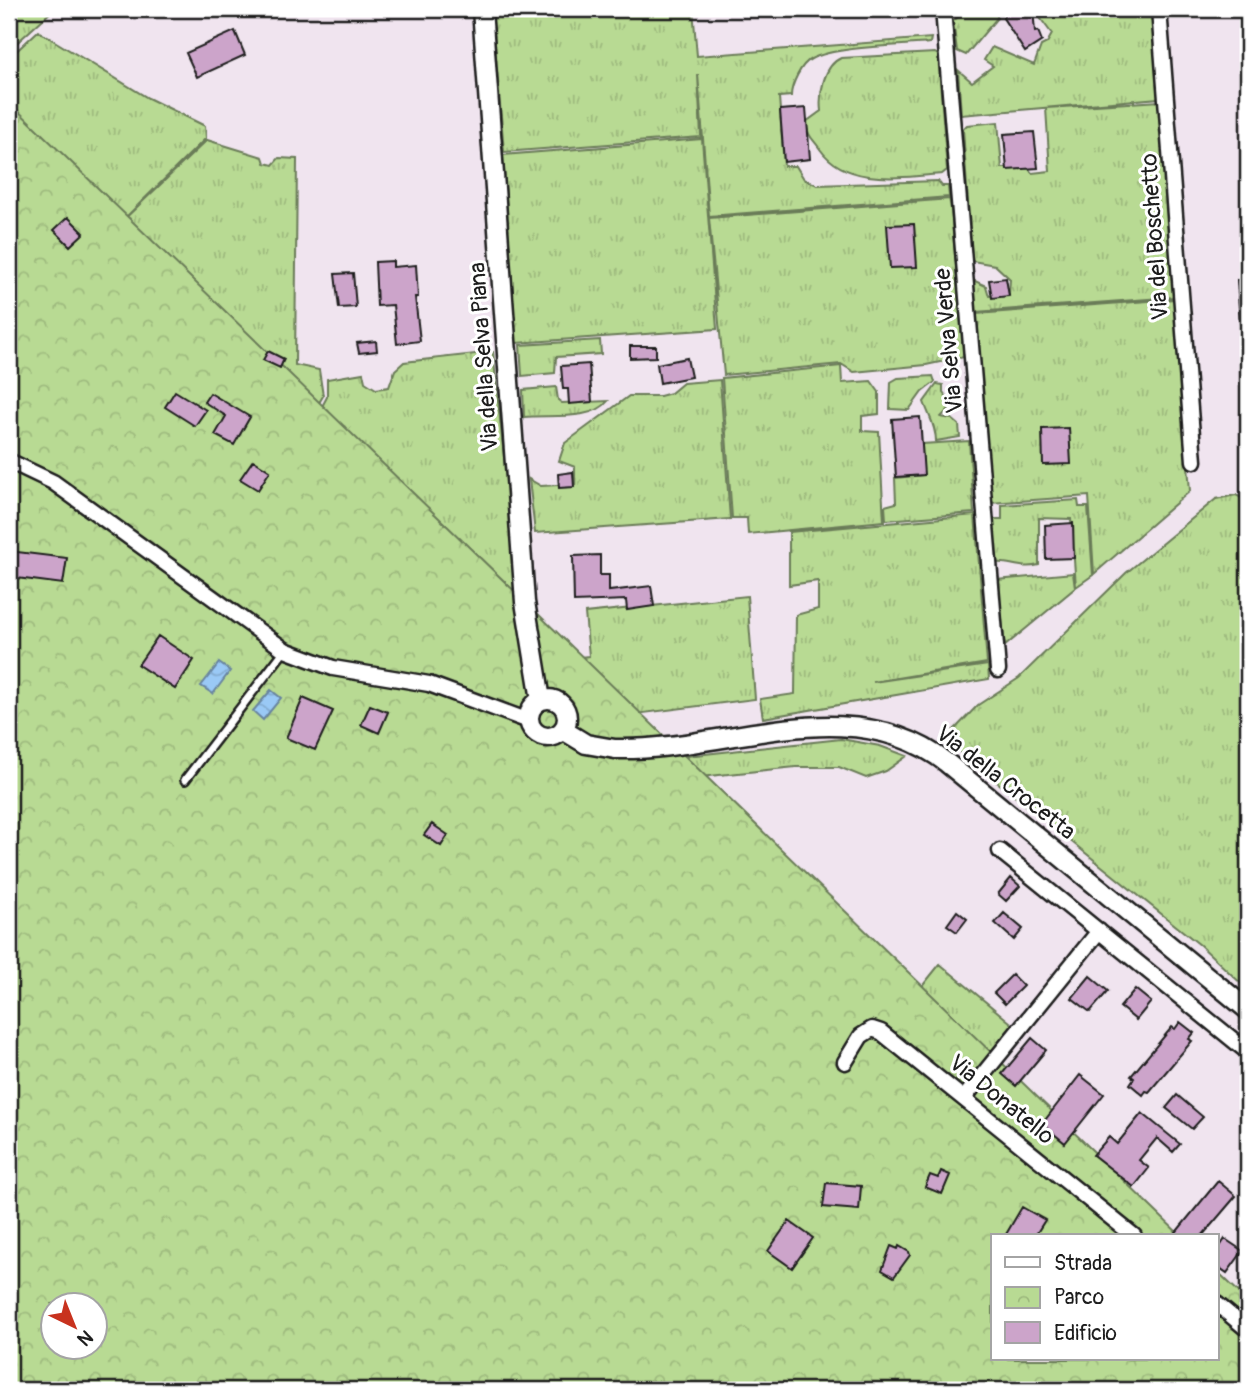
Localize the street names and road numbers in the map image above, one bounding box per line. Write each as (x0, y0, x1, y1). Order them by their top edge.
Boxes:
street label: Via del Boschetto (1134, 153, 1175, 321)
street label: Via della Selva Piana (462, 261, 505, 453)
street label: Via Selva Verde (928, 267, 969, 415)
street label: Via della Crocetta (930, 719, 1081, 846)
street label: Via Donatello (943, 1048, 1060, 1151)

